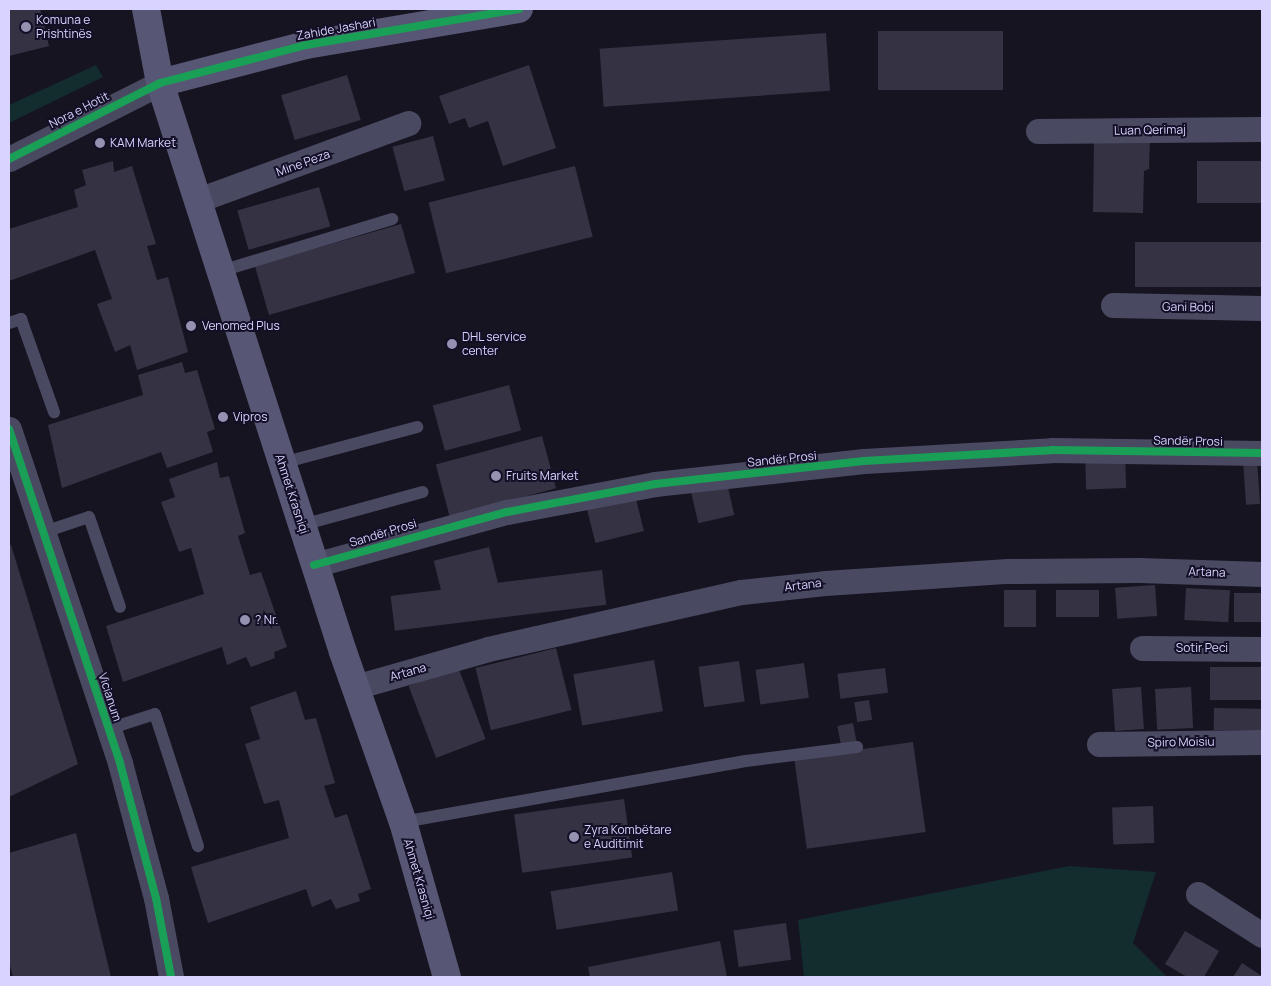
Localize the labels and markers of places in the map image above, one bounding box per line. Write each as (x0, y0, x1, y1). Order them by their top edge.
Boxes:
place label: Komuna e Prishtinës (36, 13, 92, 41)
marker: Komuna e Prishtinës (20, 21, 32, 33)
place label: KAM Market (110, 136, 176, 150)
marker: KAM Market (94, 137, 106, 149)
marker: Venomed Plus (184, 319, 198, 333)
place label: Venomed Plus (202, 319, 280, 333)
place label: DHL service center (462, 330, 527, 358)
marker: DHL service center (446, 338, 458, 350)
place label: Vipros (233, 410, 267, 424)
marker: Vipros (217, 411, 229, 423)
place label: Fruits Market (506, 469, 579, 483)
marker: Fruits Market (490, 470, 502, 482)
place label: ? Nr. (255, 613, 278, 627)
marker: ? Nr. (239, 614, 251, 626)
place label: Zyra Kombëtare e Auditimit (584, 823, 672, 851)
marker: Zyra Kombëtare e Auditimit (568, 831, 580, 843)

